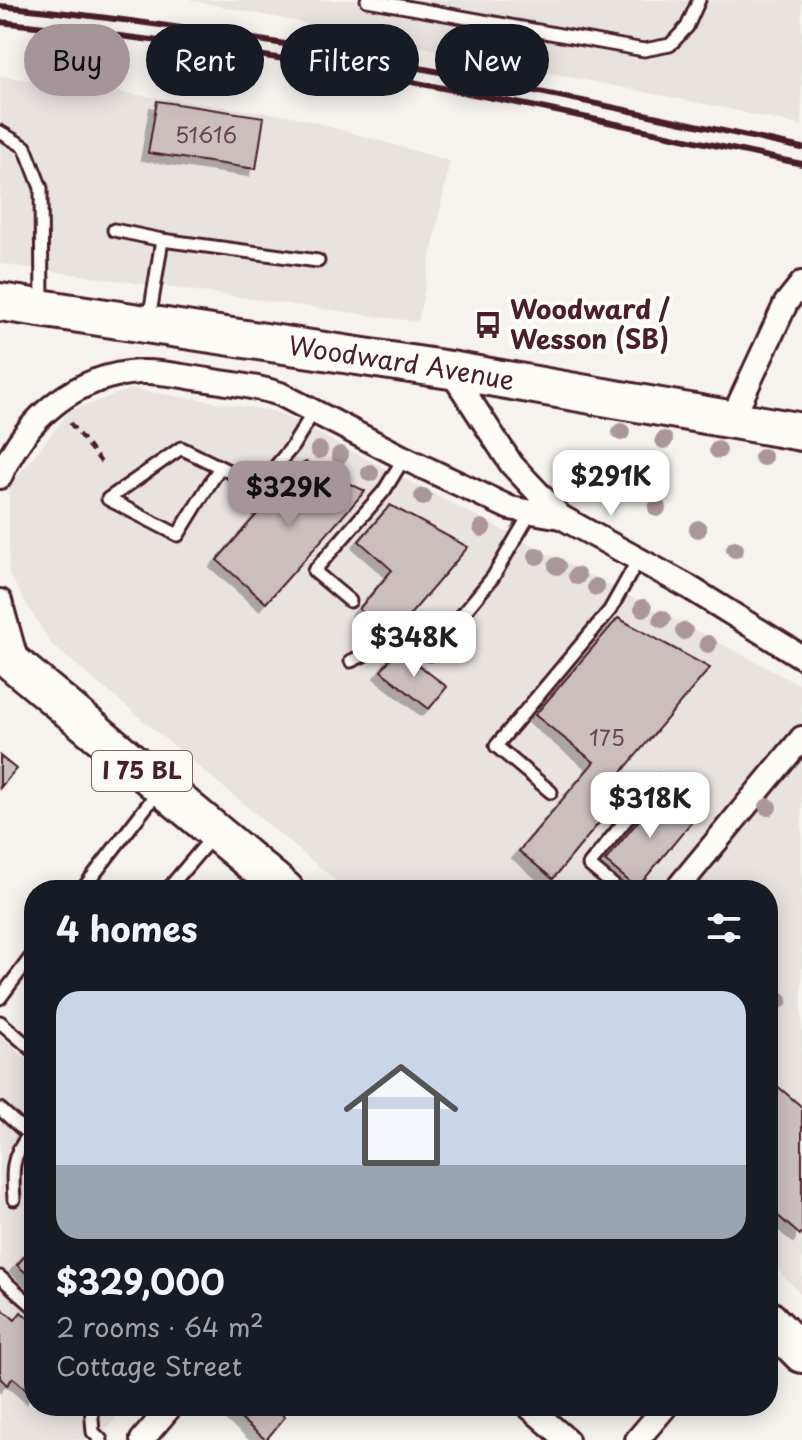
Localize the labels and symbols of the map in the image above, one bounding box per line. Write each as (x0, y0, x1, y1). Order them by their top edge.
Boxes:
house number: 51616 (175, 117, 237, 150)
place label: Woodward / Wesson (SB) (510, 289, 671, 358)
bus stop icon: Woodward / Wesson (SB) (473, 310, 503, 340)
street label: Woodward Avenue (286, 325, 518, 399)
pin: $291K (555, 450, 667, 518)
pin: $329K (233, 461, 345, 529)
pin: $348K (358, 611, 470, 679)
house number: 175 (589, 720, 625, 753)
road number: I 75 BL (92, 751, 192, 791)
pin: $318K (594, 772, 706, 840)

